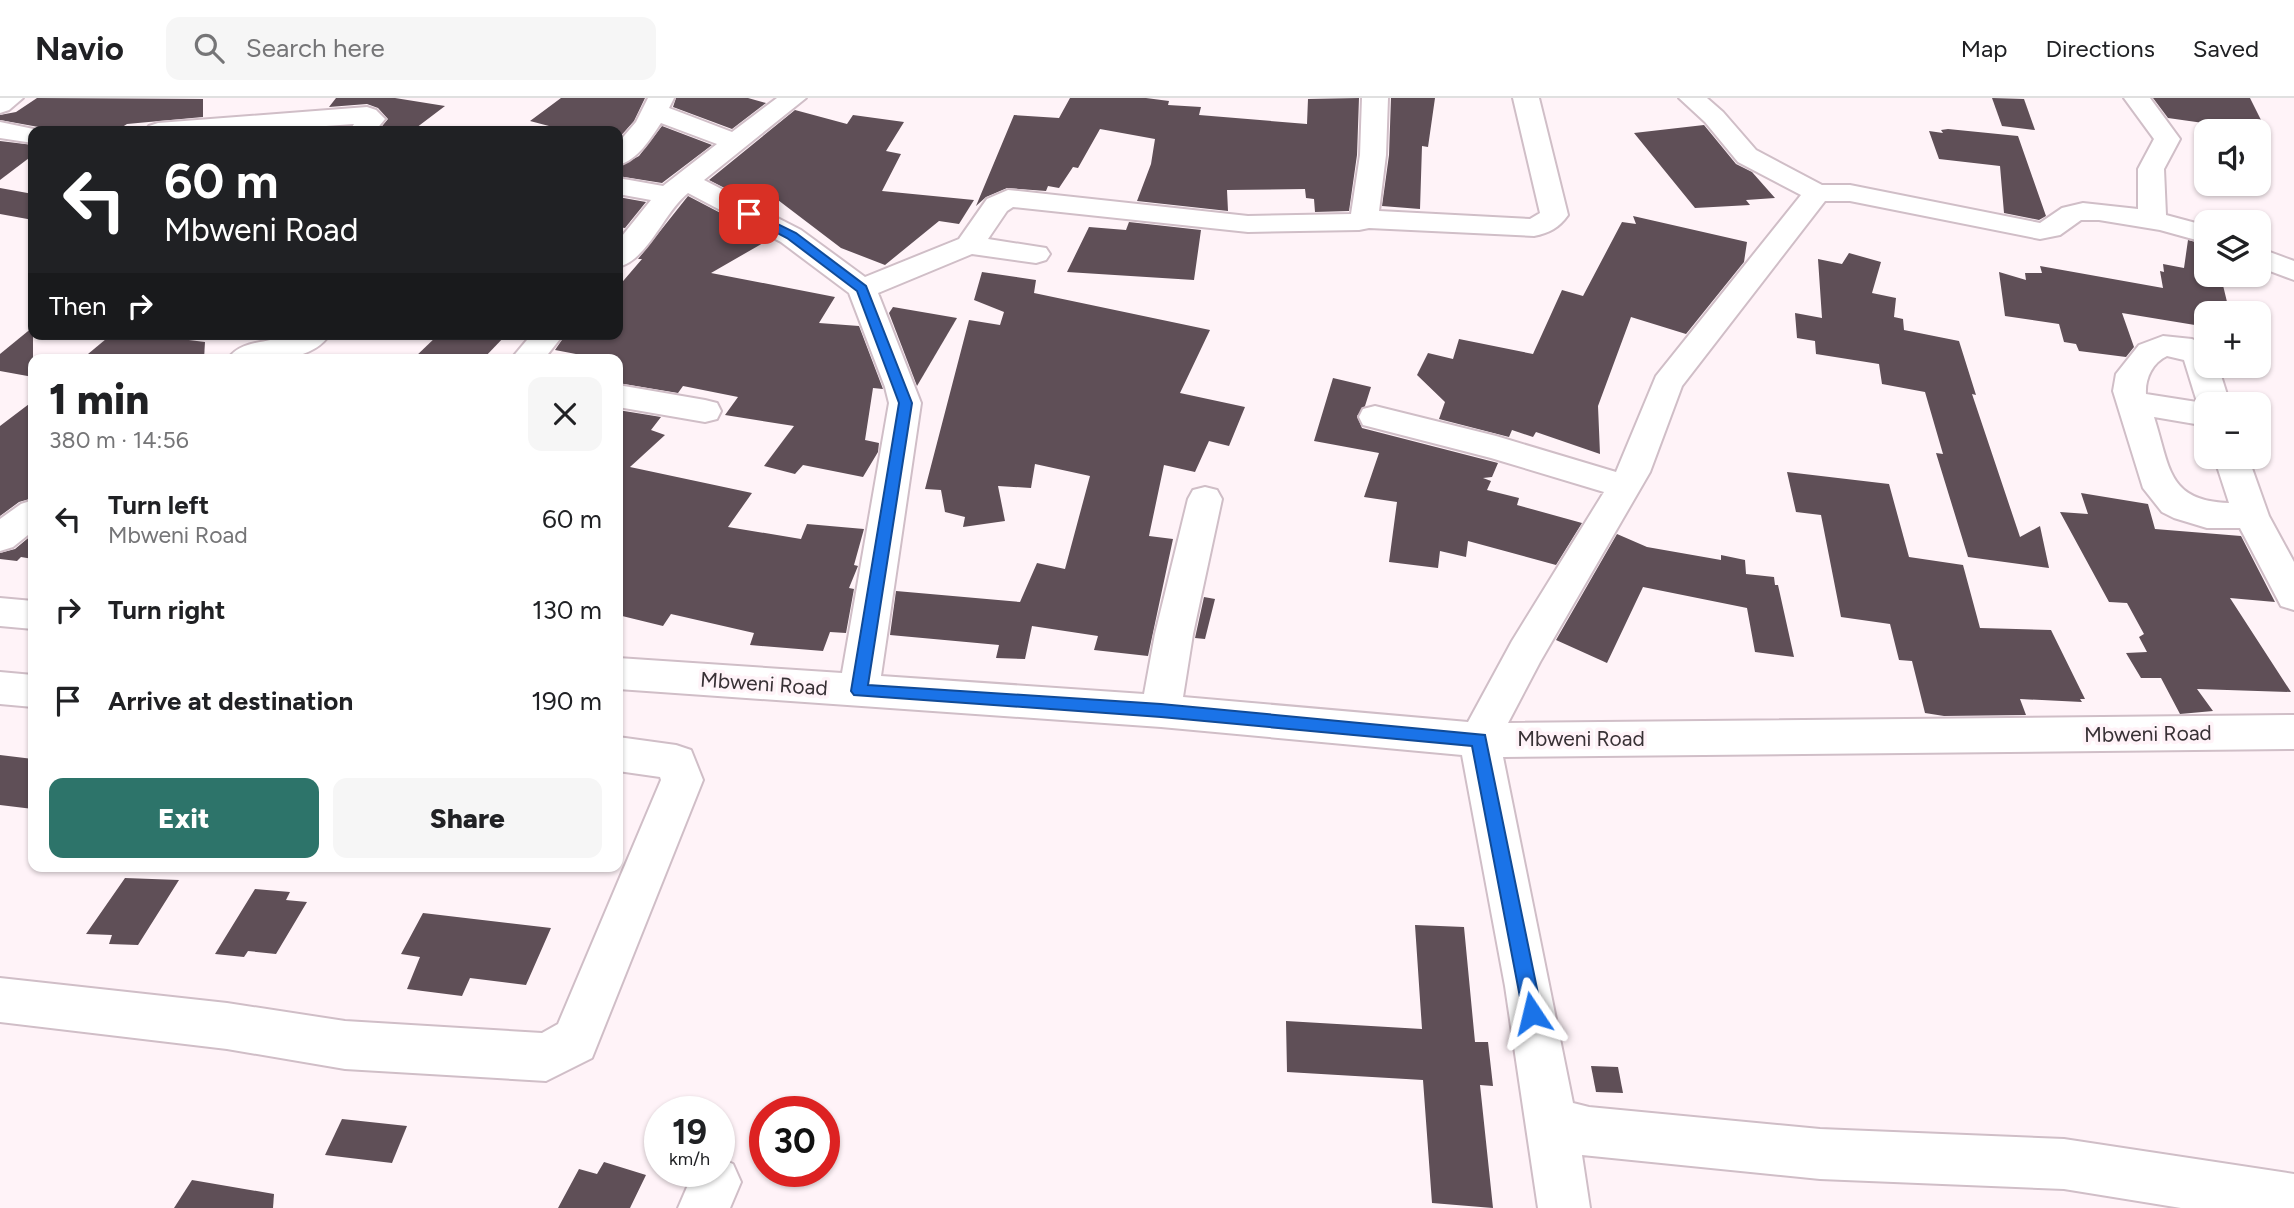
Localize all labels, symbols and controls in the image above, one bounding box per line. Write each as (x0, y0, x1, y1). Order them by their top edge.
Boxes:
search box (166, 17, 656, 80)
text: Navio (35, 29, 124, 68)
icon: search (190, 29, 228, 67)
text: Search here (246, 32, 385, 64)
text: Map (1961, 34, 2007, 63)
text: Directions (2045, 34, 2155, 63)
text: Saved (2193, 34, 2259, 63)
map controls (2194, 119, 2271, 469)
button: sound (2194, 119, 2271, 196)
text: 60 m (164, 151, 279, 210)
icon: left (49, 154, 140, 245)
pin (719, 184, 779, 244)
icon: arrive (730, 195, 768, 233)
button: layers (2194, 210, 2271, 287)
text: Mbweni Road (164, 211, 358, 249)
icon: right (121, 287, 159, 325)
text: Then (49, 290, 107, 322)
button: + (2194, 301, 2271, 378)
text: 1 min (49, 374, 149, 425)
button: close (528, 377, 602, 451)
button: − (2194, 392, 2271, 469)
text: 380 m · 14:56 (49, 426, 189, 454)
text: Turn left (108, 489, 209, 521)
icon: left (49, 500, 87, 538)
text: 60 m (542, 503, 602, 535)
text: Mbweni Road (108, 521, 248, 549)
icon: right (49, 591, 87, 629)
text: Turn right (108, 594, 225, 626)
text: 130 m (532, 594, 602, 626)
street label: Mbweni Road (700, 667, 829, 700)
icon: arrive (49, 682, 87, 720)
text: Arrive at destination (108, 685, 353, 717)
text: 190 m (531, 685, 602, 717)
street label: Mbweni Road (2084, 720, 2212, 747)
street label: Mbweni Road (1517, 726, 1645, 751)
button: Exit (49, 778, 319, 858)
button: Share (333, 778, 602, 858)
position arrow (1495, 976, 1569, 1050)
speed limit sign: 30 (749, 1096, 840, 1187)
text: 19 (672, 1111, 707, 1153)
text: km/h (669, 1148, 710, 1170)

